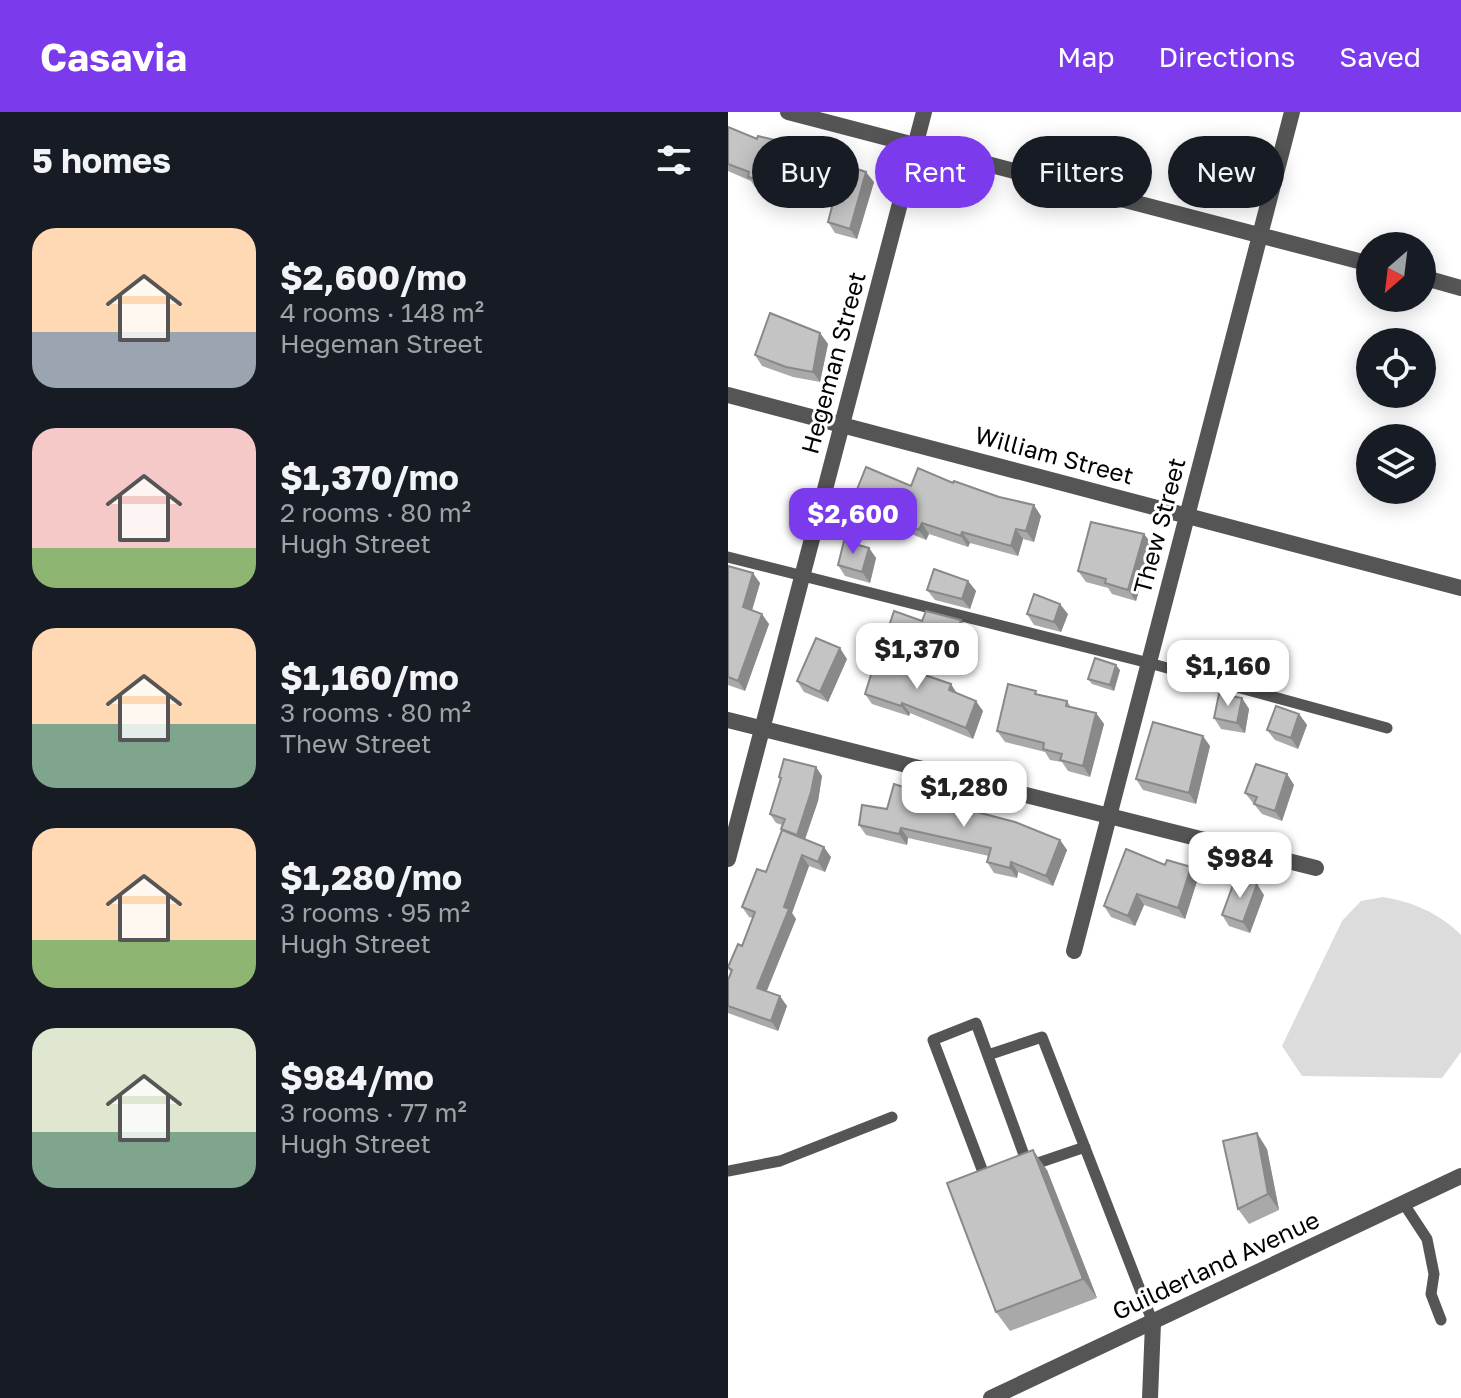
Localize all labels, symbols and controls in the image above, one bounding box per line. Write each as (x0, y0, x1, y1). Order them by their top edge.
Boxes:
text: Casavia (40, 34, 187, 79)
text: Map (1057, 40, 1114, 73)
text: Directions (1158, 40, 1295, 73)
text: Saved (1339, 40, 1421, 73)
chip: Buy (752, 136, 859, 208)
chip: Rent (875, 136, 995, 208)
chip: Filters (1011, 136, 1152, 208)
chip: New (1168, 136, 1284, 208)
icon: filters (652, 138, 696, 182)
text: 5 homes (32, 140, 171, 180)
north arrow (1356, 232, 1436, 312)
map controls (1356, 232, 1436, 504)
text: $2,600/mo (280, 257, 467, 297)
icon: home (96, 260, 192, 356)
street label: Hegeman Street (794, 268, 871, 457)
text: 4 rooms · 148 m² (280, 297, 484, 328)
text: Hegeman Street (280, 328, 483, 359)
button: locate (1356, 328, 1436, 408)
street label: William Street (972, 419, 1137, 490)
button: layers (1356, 424, 1436, 504)
street label: Thew Street (1126, 454, 1191, 597)
text: $1,370/mo (280, 457, 459, 497)
icon: home (96, 460, 192, 556)
pin: $2,600 (788, 488, 918, 556)
text: 2 rooms · 80 m² (280, 497, 471, 528)
text: $2,600 (807, 498, 899, 529)
text: Hugh Street (280, 528, 431, 559)
pin: $1,370 (852, 623, 982, 691)
text: $1,370 (874, 633, 960, 664)
pin: $1,160 (1163, 640, 1293, 708)
text: $1,160 (1185, 650, 1271, 681)
text: $1,160/mo (280, 657, 459, 697)
icon: home (96, 660, 192, 756)
text: 3 rooms · 80 m² (280, 697, 471, 728)
text: Thew Street (280, 728, 431, 759)
pin: $1,280 (899, 761, 1029, 829)
text: $1,280 (920, 771, 1008, 802)
pin: $984 (1193, 832, 1287, 900)
text: $984 (1207, 842, 1273, 873)
text: $1,280/mo (280, 857, 462, 897)
icon: home (96, 860, 192, 956)
text: 3 rooms · 95 m² (280, 897, 470, 928)
text: Hugh Street (280, 928, 431, 959)
text: $984/mo (280, 1057, 434, 1097)
icon: home (96, 1060, 192, 1156)
text: 3 rooms · 77 m² (280, 1097, 467, 1128)
text: Hugh Street (280, 1128, 431, 1159)
street label: Guilderland Avenue (1107, 1204, 1323, 1325)

